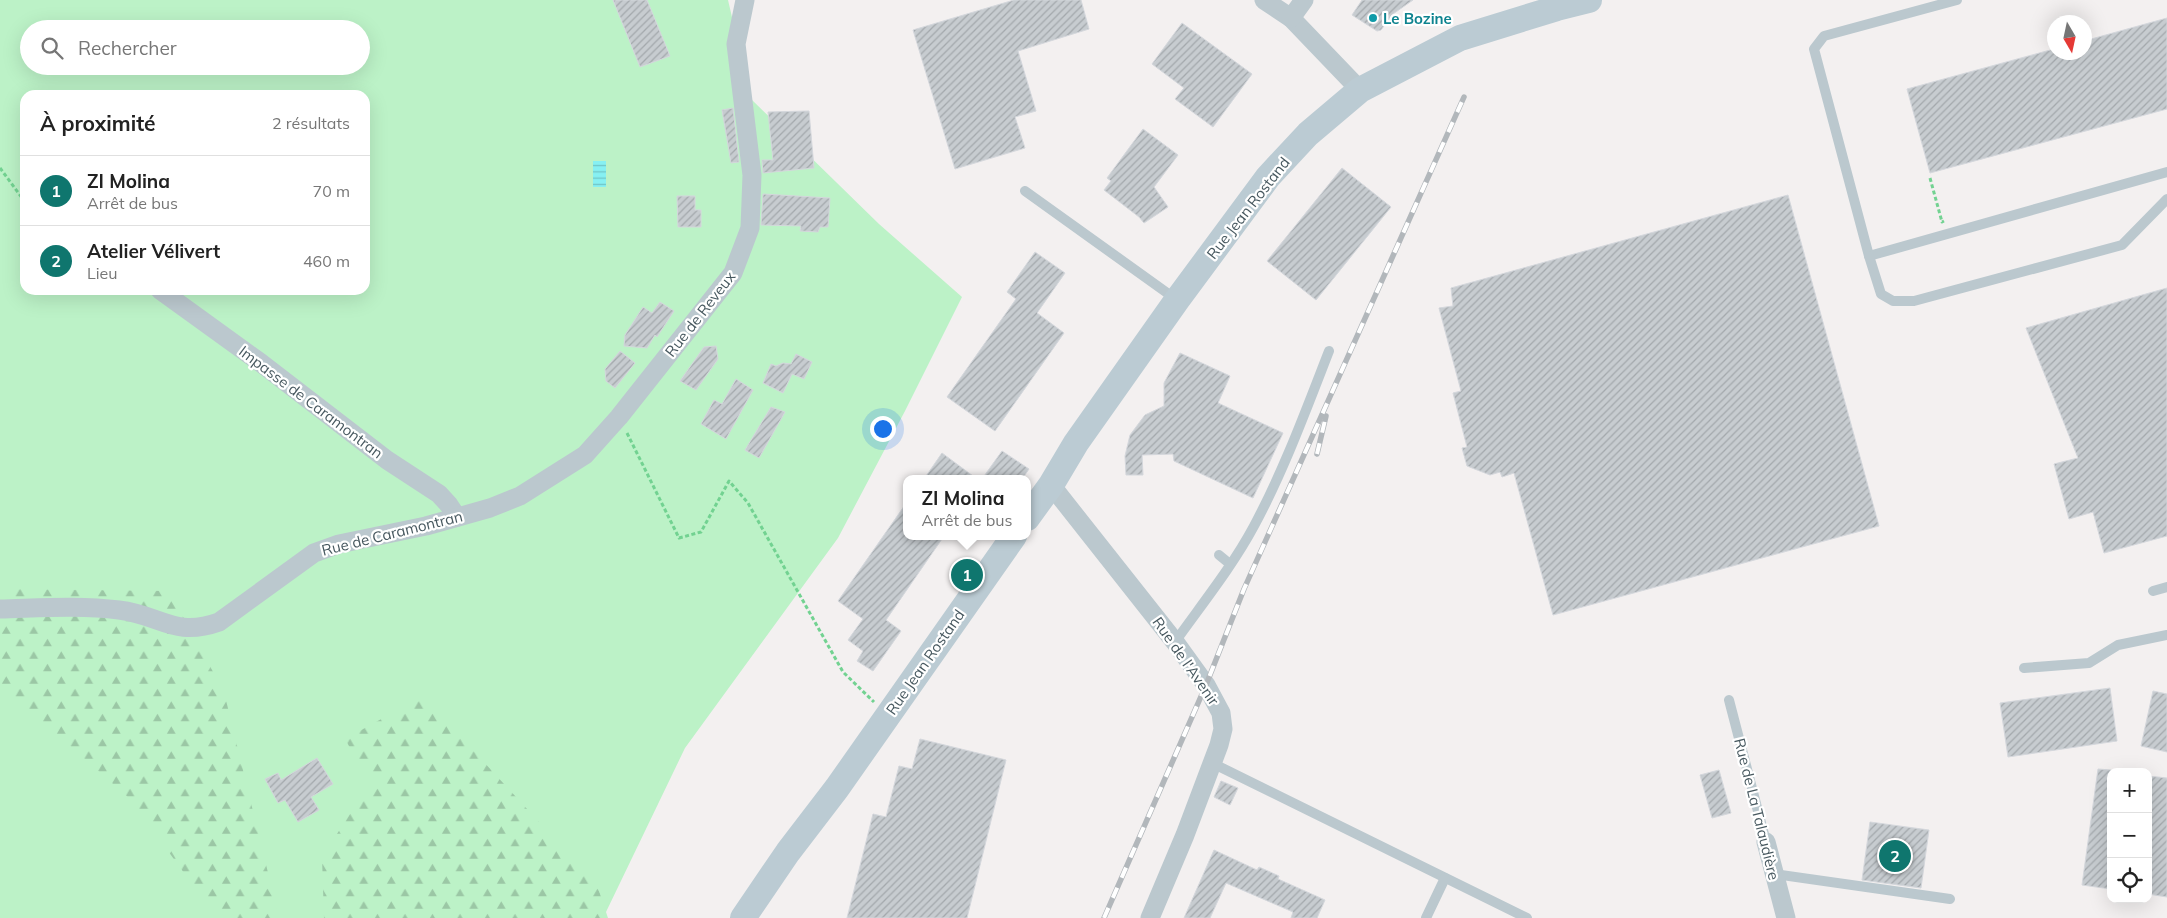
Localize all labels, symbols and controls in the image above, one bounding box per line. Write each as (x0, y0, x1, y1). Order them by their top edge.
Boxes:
place label: Le Bozine (1383, 9, 1452, 28)
marker: Le Bozine (1367, 12, 1379, 24)
north arrow (2047, 15, 2092, 60)
search box (20, 20, 370, 75)
icon: search (38, 34, 66, 62)
text: Rechercher (78, 36, 177, 60)
text: À proximité (40, 110, 156, 136)
text: 2 résultats (272, 113, 350, 133)
street label: Rue Jean Rostand (1202, 153, 1294, 263)
text: ZI Molina (87, 169, 170, 193)
text: 1 (51, 181, 61, 201)
text: 70 m (313, 181, 350, 201)
text: Arrêt de bus (87, 193, 178, 213)
text: Atelier Vélivert (87, 239, 220, 263)
text: 2 (51, 251, 61, 271)
text: 460 m (303, 251, 350, 271)
text: Lieu (87, 263, 117, 283)
street label: Rue de Reveux (661, 268, 739, 360)
street label: Impasse de Caramontran (235, 342, 387, 462)
your location (870, 416, 896, 442)
popup (903, 475, 1031, 540)
text: ZI Molina (922, 486, 1005, 510)
street label: Rue de Caramontran (320, 506, 464, 560)
text: Arrêt de bus (922, 510, 1013, 530)
pin: 1 (951, 556, 983, 594)
street label: Rue Jean Rostand (882, 606, 968, 718)
street label: Rue de l'Avenir (1149, 613, 1224, 709)
street label: Rue de La Talaudière (1730, 736, 1784, 882)
map controls (2107, 768, 2152, 903)
button: + (2107, 768, 2152, 813)
button: − (2107, 813, 2152, 858)
pin: 2 (1879, 837, 1911, 875)
button: locate (2107, 858, 2152, 903)

